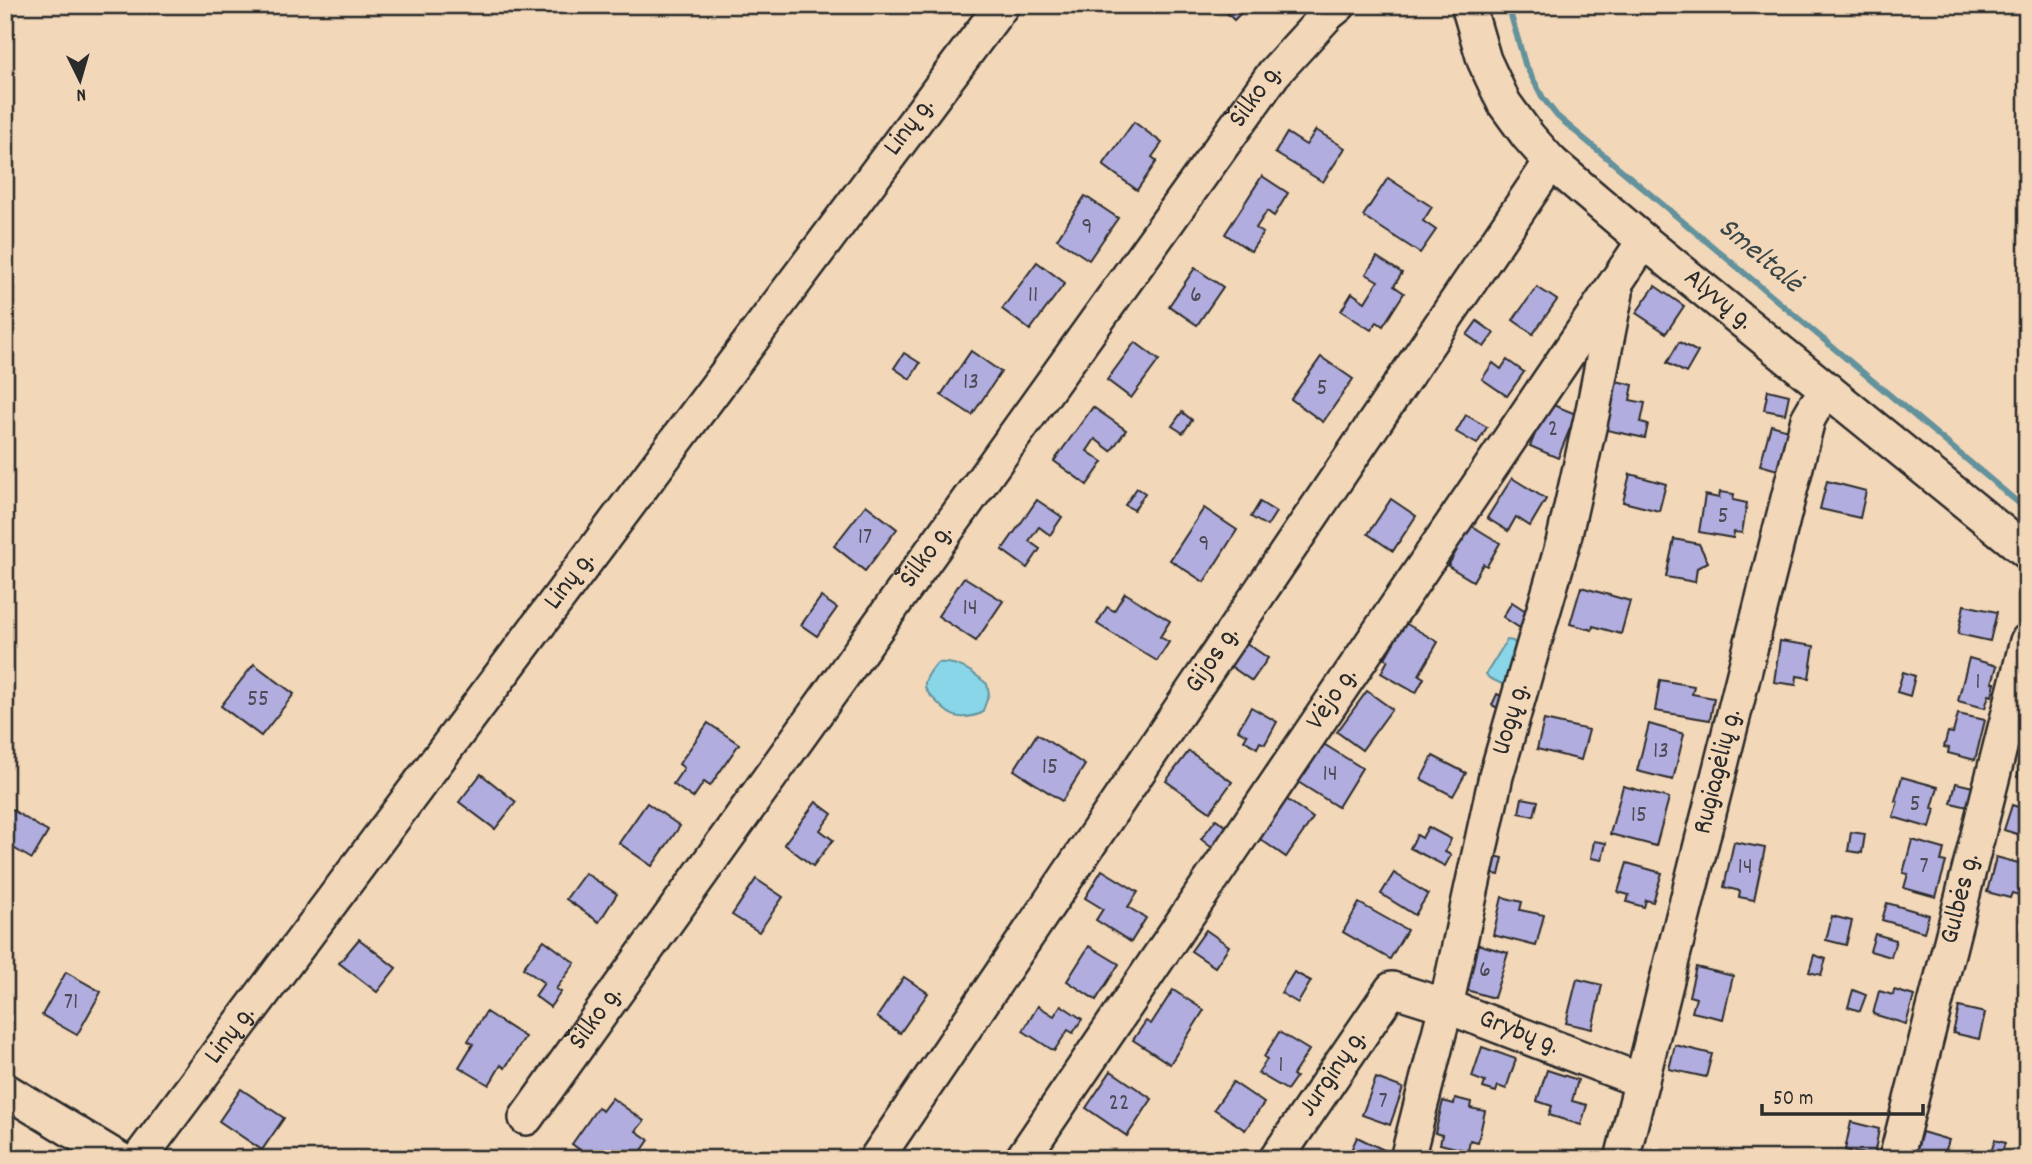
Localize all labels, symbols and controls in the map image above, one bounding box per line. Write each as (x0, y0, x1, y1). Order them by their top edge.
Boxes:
north arrow (46, 46, 116, 116)
street label: Šilko g. (1220, 55, 1293, 137)
text: N (75, 80, 87, 107)
street label: Linų g. (875, 90, 946, 166)
water label: Smeltalė (1707, 209, 1812, 307)
house number: 9 (1082, 211, 1093, 245)
street label: Alyvų g. (1674, 260, 1761, 342)
house number: 11 (1028, 279, 1038, 313)
house number: 6 (1190, 279, 1202, 313)
house number: 13 (963, 366, 979, 400)
house number: 5 (1316, 372, 1328, 406)
house number: 2 (1548, 413, 1558, 447)
house number: 5 (1717, 500, 1729, 534)
street label: Šilko g. (891, 517, 964, 597)
house number: 17 (858, 521, 872, 555)
house number: 9 (1199, 528, 1210, 562)
street label: Linų g. (535, 544, 606, 620)
house number: 14 (962, 592, 978, 626)
street label: Gijos g. (1176, 619, 1251, 702)
street label: Vėjo g. (1297, 660, 1369, 739)
house number: 1 (1975, 666, 1981, 700)
street label: Uogų g. (1483, 679, 1542, 760)
house number: 55 (247, 683, 269, 717)
street label: Rugiagėlių g. (1684, 705, 1754, 839)
house number: 13 (1653, 735, 1669, 769)
house number: 15 (1042, 751, 1058, 785)
house number: 14 (1322, 758, 1338, 792)
house number: 5 (1909, 788, 1921, 822)
house number: 15 (1631, 799, 1647, 833)
house number: 7 (1919, 850, 1929, 884)
street label: Gulbės g. (1931, 850, 1992, 949)
house number: 14 (1737, 851, 1753, 885)
house number: 6 (1479, 954, 1491, 988)
street label: Šilko g. (560, 978, 634, 1059)
house number: 71 (64, 986, 78, 1020)
street label: Linų g. (196, 998, 267, 1074)
street label: Grybų g. (1472, 1000, 1565, 1067)
street label: Jurginų g. (1290, 1022, 1378, 1126)
house number: 1 (1278, 1049, 1284, 1083)
scale bar (1762, 1073, 1924, 1117)
house number: 7 (1378, 1085, 1388, 1119)
text: 50 m (1773, 1085, 1813, 1115)
house number: 22 (1109, 1087, 1129, 1121)

